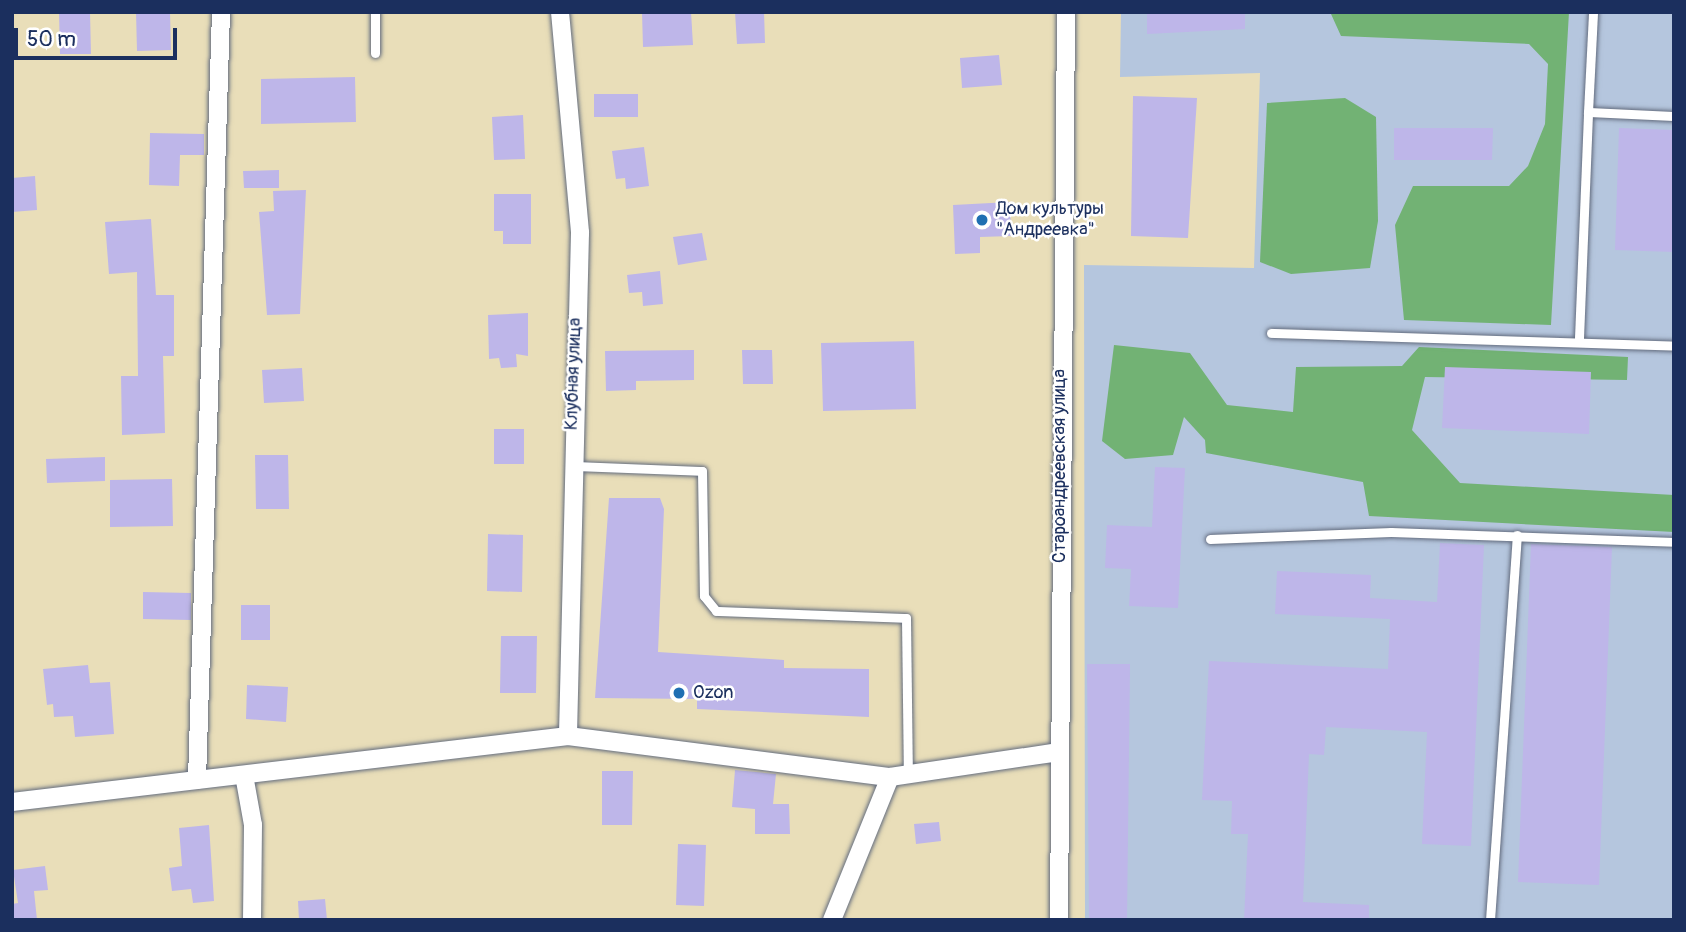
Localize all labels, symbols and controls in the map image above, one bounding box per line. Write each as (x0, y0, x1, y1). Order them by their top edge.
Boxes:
scale bar (18, 14, 180, 58)
text: 50 m (27, 26, 76, 53)
place label: Дом культуры "Андреевка" (996, 199, 1104, 242)
marker: Дом культуры "Андреевка" (974, 212, 990, 228)
street label: Клубная улица (561, 317, 587, 431)
street label: Староандреевская улица (1049, 369, 1071, 563)
place label: Ozon (693, 682, 733, 704)
marker: Ozon (671, 685, 687, 701)

